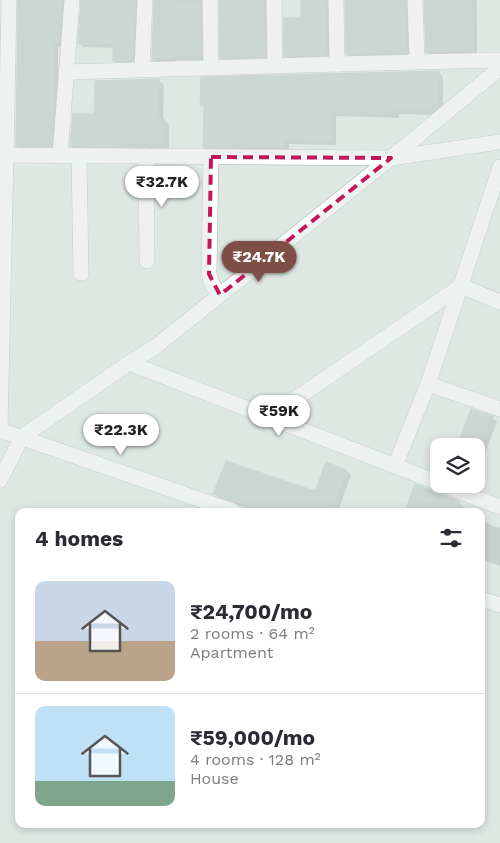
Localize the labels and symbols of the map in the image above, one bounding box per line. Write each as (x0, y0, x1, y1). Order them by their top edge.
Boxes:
pin: ₹32.7K (121, 166, 203, 208)
pin: ₹24.7K (218, 240, 300, 283)
pin: ₹59K (249, 394, 309, 437)
pin: ₹22.3K (80, 414, 162, 456)

